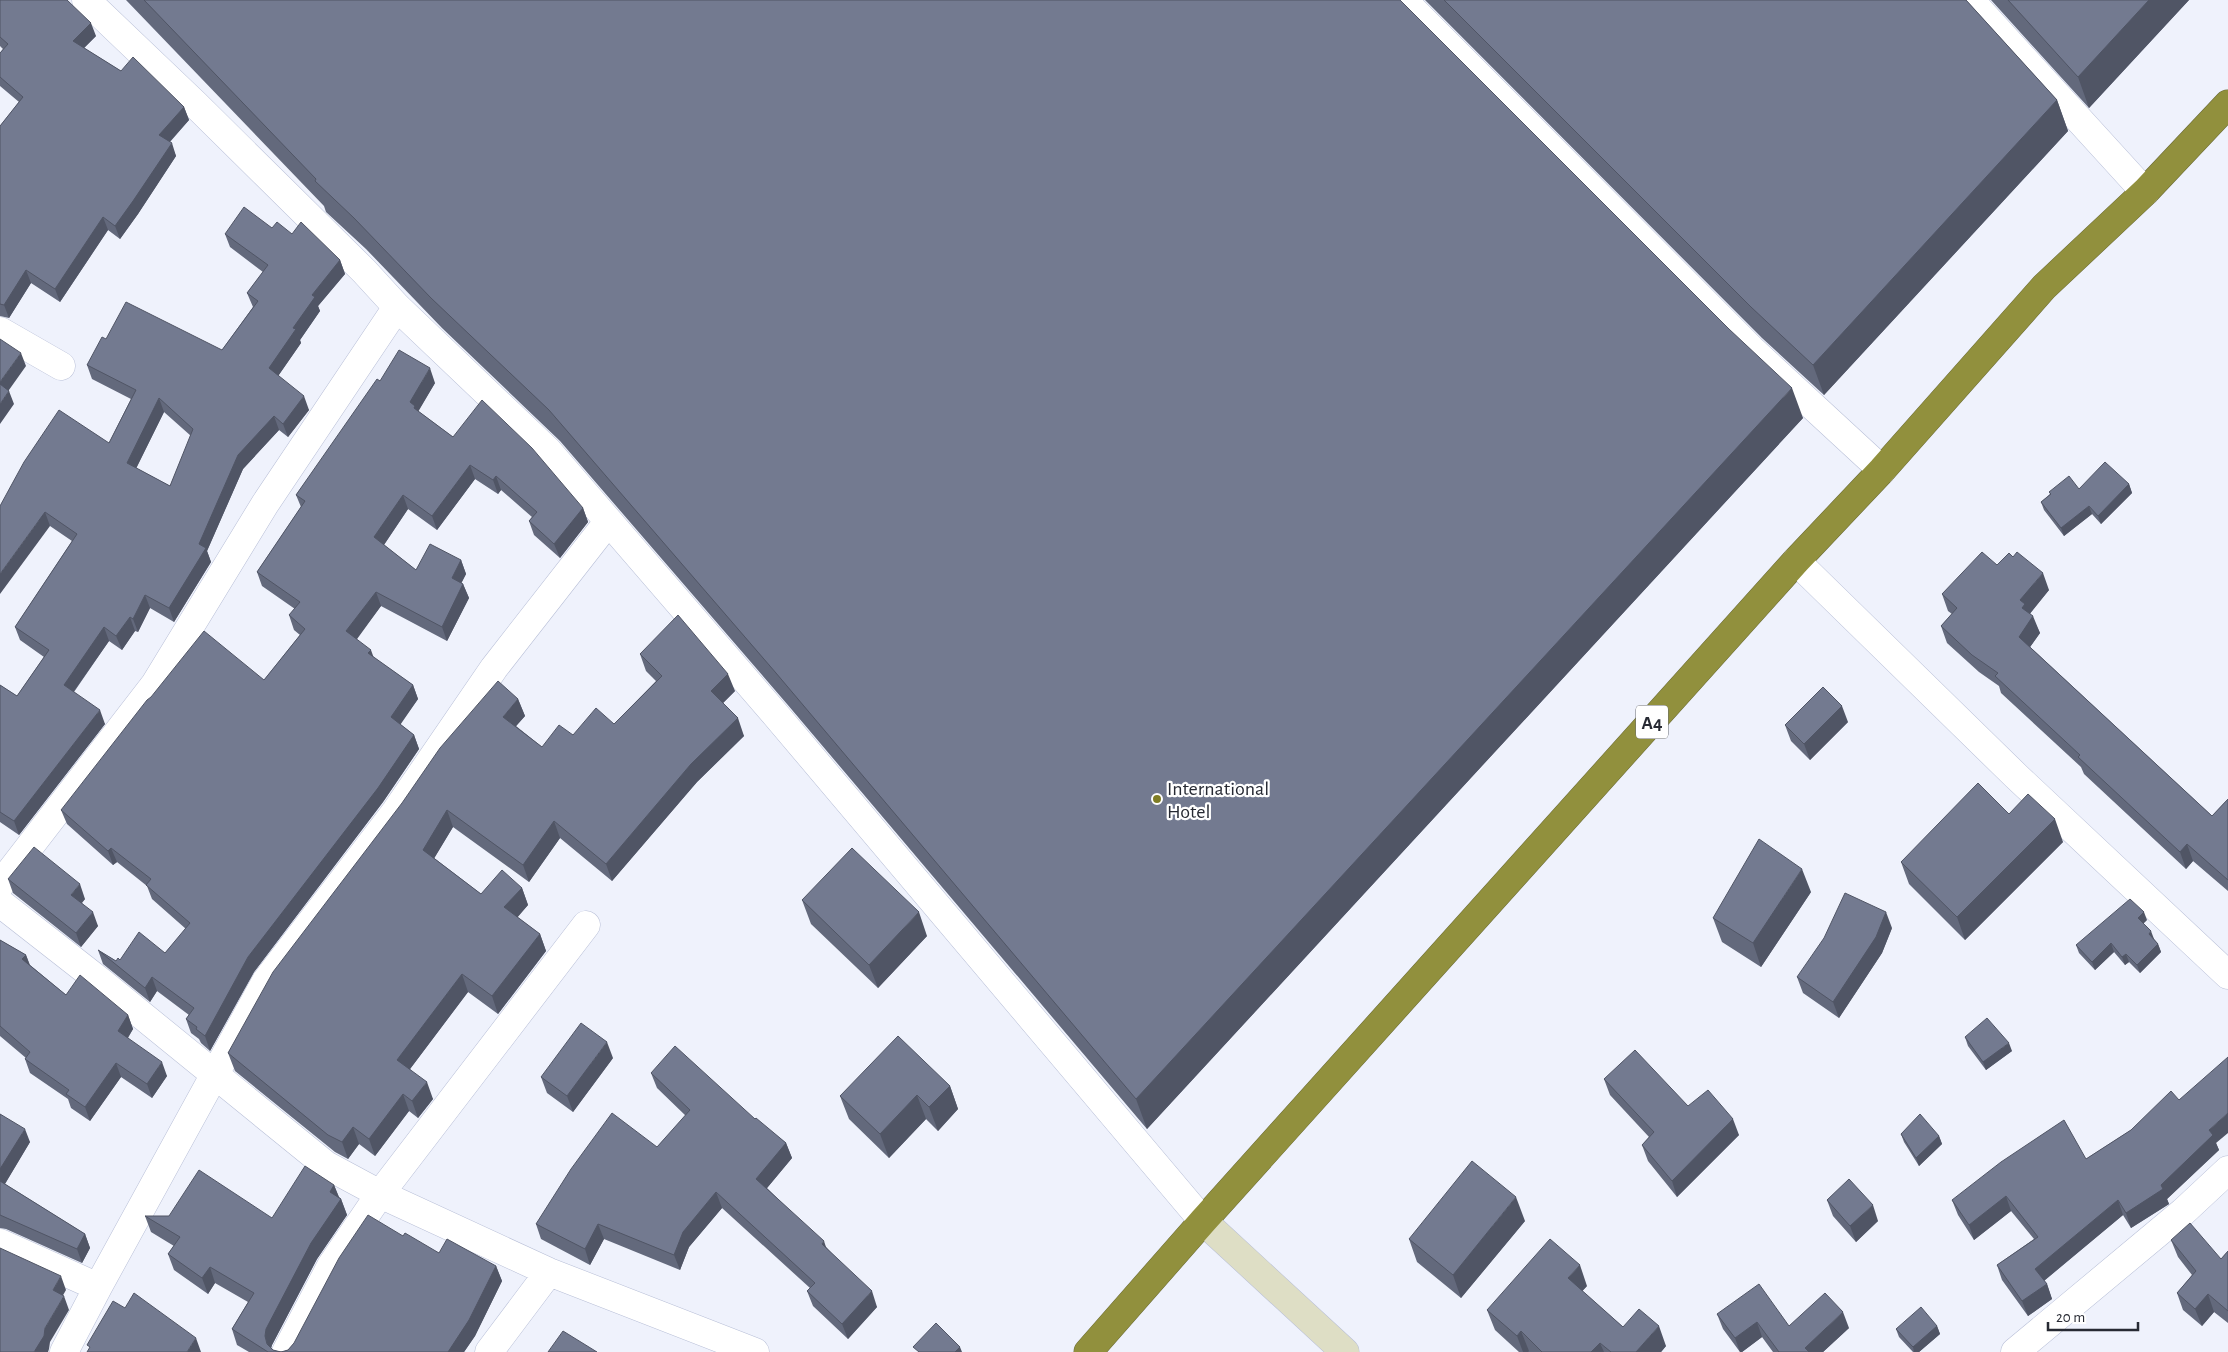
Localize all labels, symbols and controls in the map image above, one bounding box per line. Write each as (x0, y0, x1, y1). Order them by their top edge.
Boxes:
road number: A4 (1636, 706, 1668, 739)
place label: International Hotel (1167, 779, 1269, 822)
marker: International Hotel (1151, 793, 1163, 805)
scale bar (2048, 1300, 2138, 1332)
text: 20 m (2056, 1310, 2085, 1325)

